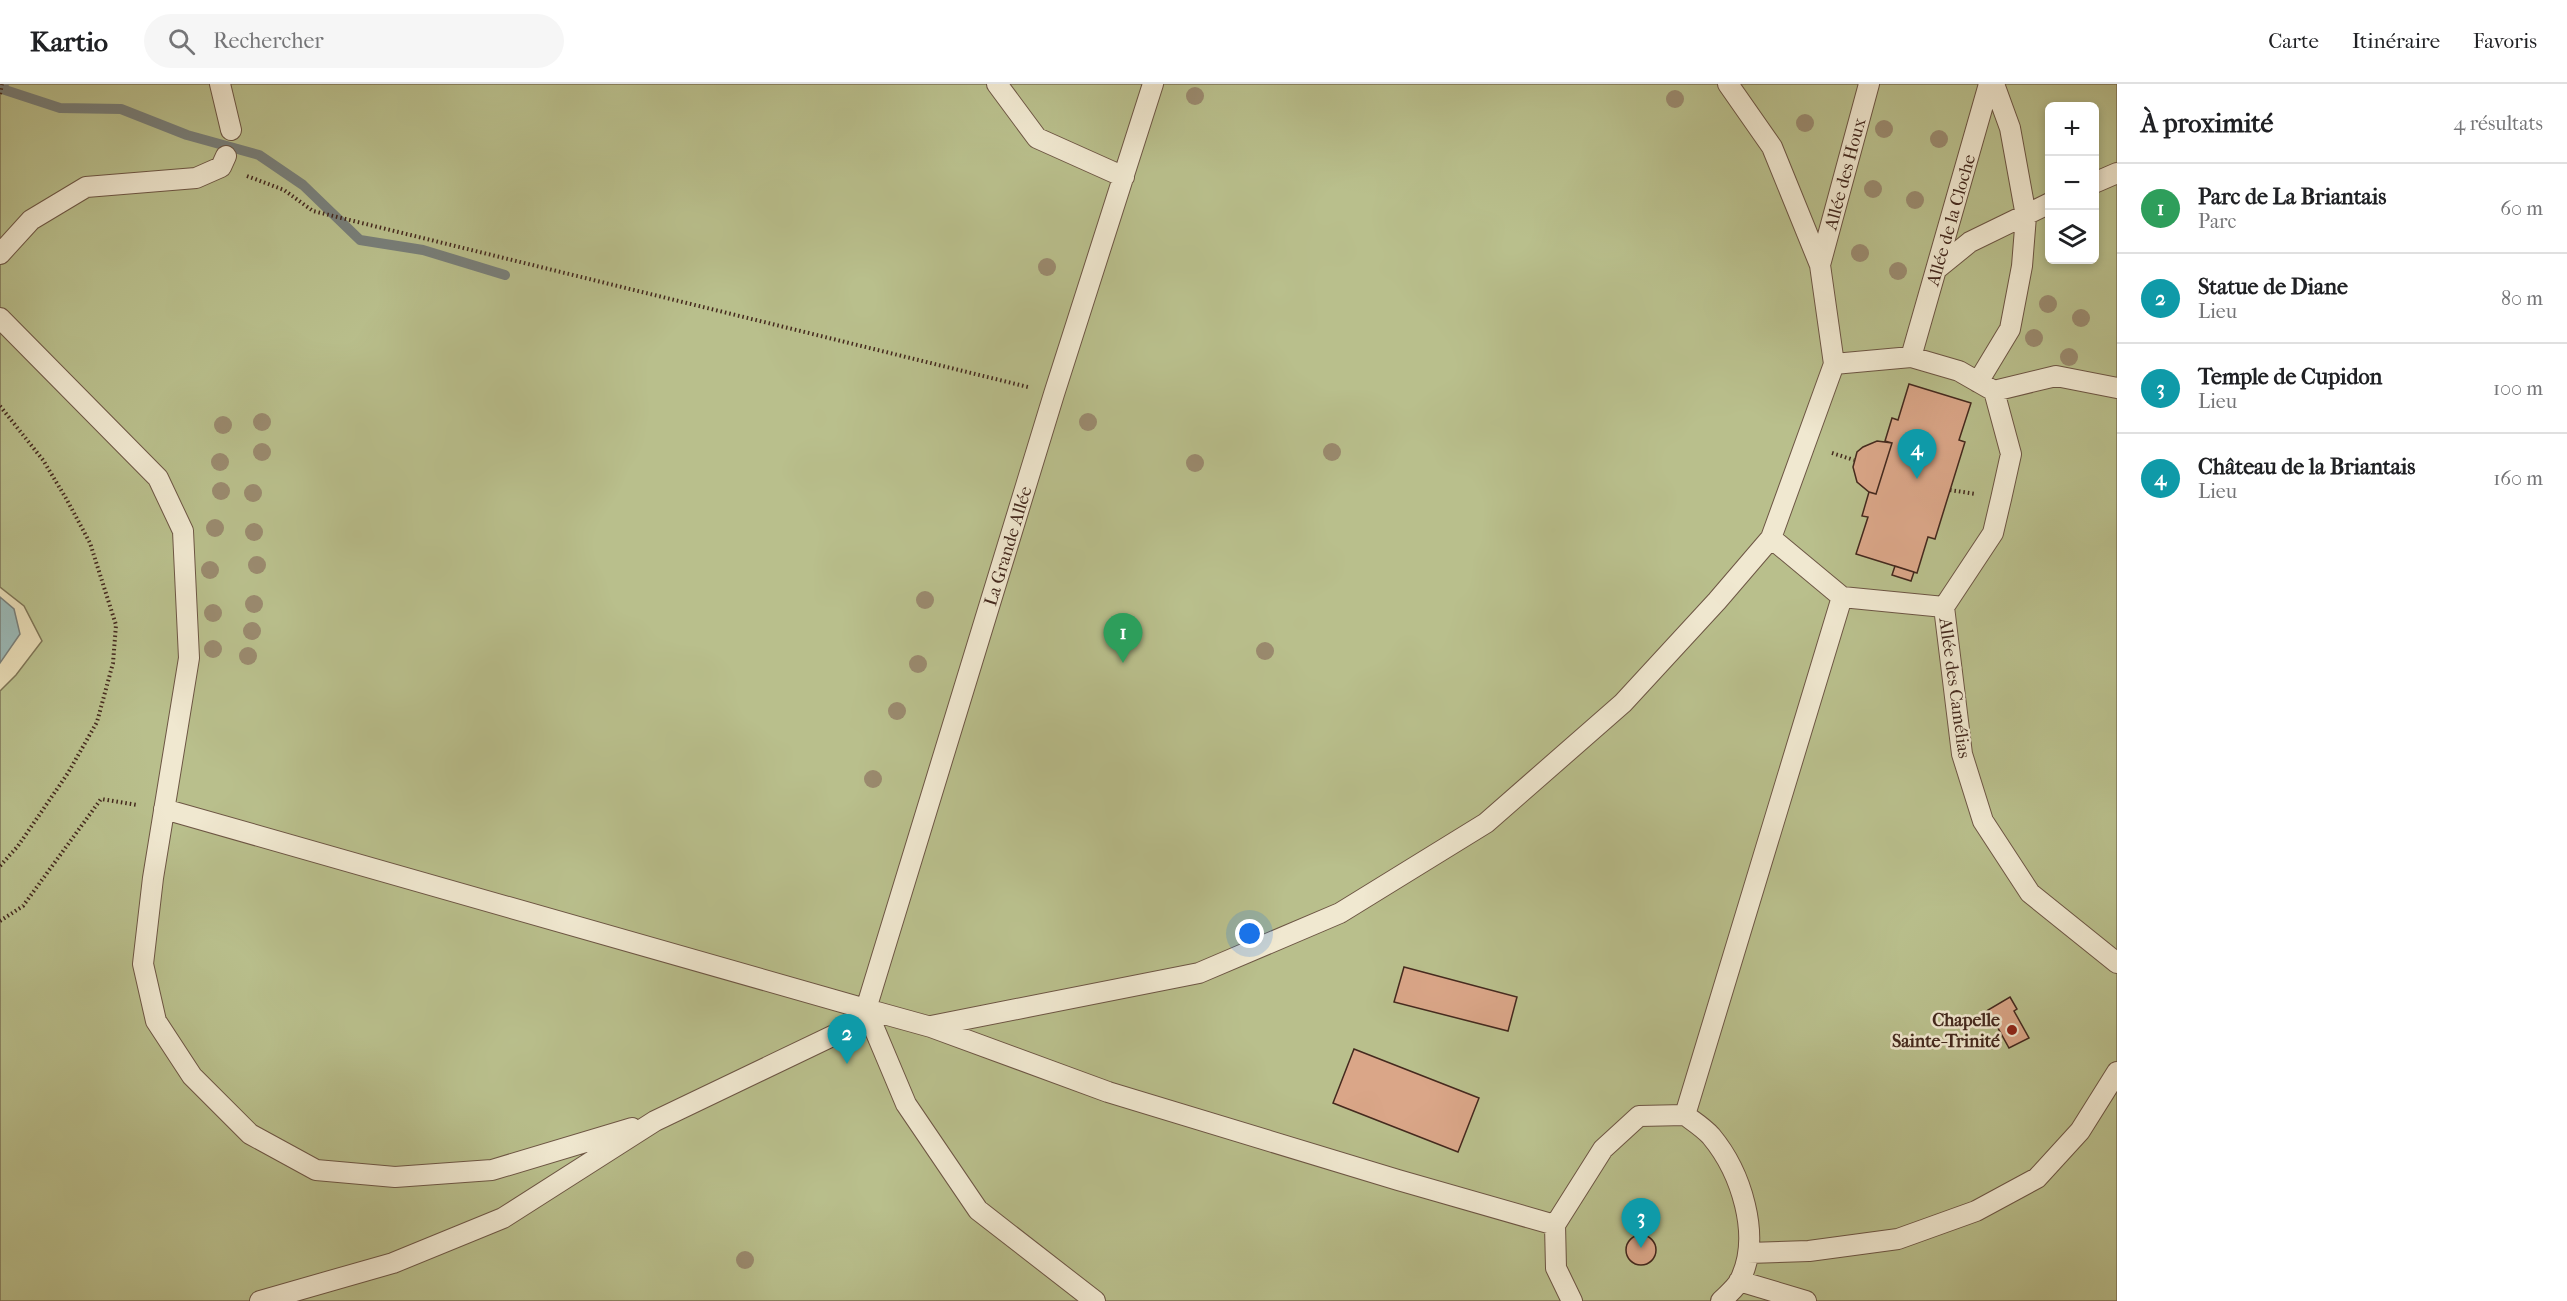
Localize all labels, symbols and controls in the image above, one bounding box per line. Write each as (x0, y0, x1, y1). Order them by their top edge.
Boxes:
search box (144, 14, 564, 68)
text: Kartio (30, 25, 108, 58)
icon: search (165, 25, 198, 58)
text: Rechercher (213, 28, 324, 54)
text: Carte (2268, 29, 2319, 53)
text: Itinéraire (2352, 29, 2440, 53)
text: Favoris (2473, 29, 2537, 53)
map controls (2045, 102, 2099, 264)
button: + (2045, 102, 2099, 156)
text: À proximité (2141, 108, 2273, 139)
text: 4 résultats (2454, 112, 2543, 135)
street label: Allée des Houx (1820, 115, 1871, 233)
street label: Allée de la Cloche (1922, 152, 1980, 289)
button: − (2045, 156, 2099, 210)
text: Parc de La Briantais (2198, 184, 2386, 210)
text: 1 (2157, 197, 2164, 220)
text: 60 m (2500, 197, 2543, 220)
button: layers (2045, 210, 2099, 264)
text: Parc (2198, 210, 2236, 233)
text: Statue de Diane (2198, 274, 2348, 300)
text: 2 (2155, 287, 2166, 310)
text: 80 m (2501, 287, 2543, 310)
text: Lieu (2198, 300, 2237, 323)
text: Temple de Cupidon (2198, 364, 2382, 390)
text: 3 (2156, 377, 2165, 400)
text: 100 m (2493, 377, 2543, 400)
text: Lieu (2198, 390, 2237, 413)
pin: 4 (1898, 430, 1936, 479)
text: Château de la Briantais (2198, 454, 2416, 480)
text: 4 (2155, 467, 2166, 490)
text: 160 m (2493, 467, 2543, 490)
text: Lieu (2198, 480, 2237, 503)
street label: La Grande Allée (980, 484, 1037, 609)
pin: 1 (1104, 614, 1142, 663)
street label: Allée des Camélias (1934, 615, 1975, 760)
your location (1235, 919, 1264, 948)
place label: Chapelle Sainte-Trinité (1892, 1010, 2000, 1052)
pin: 2 (828, 1014, 866, 1064)
marker: Chapelle Sainte-Trinité (2005, 1023, 2019, 1037)
pin: 3 (1622, 1198, 1660, 1248)

